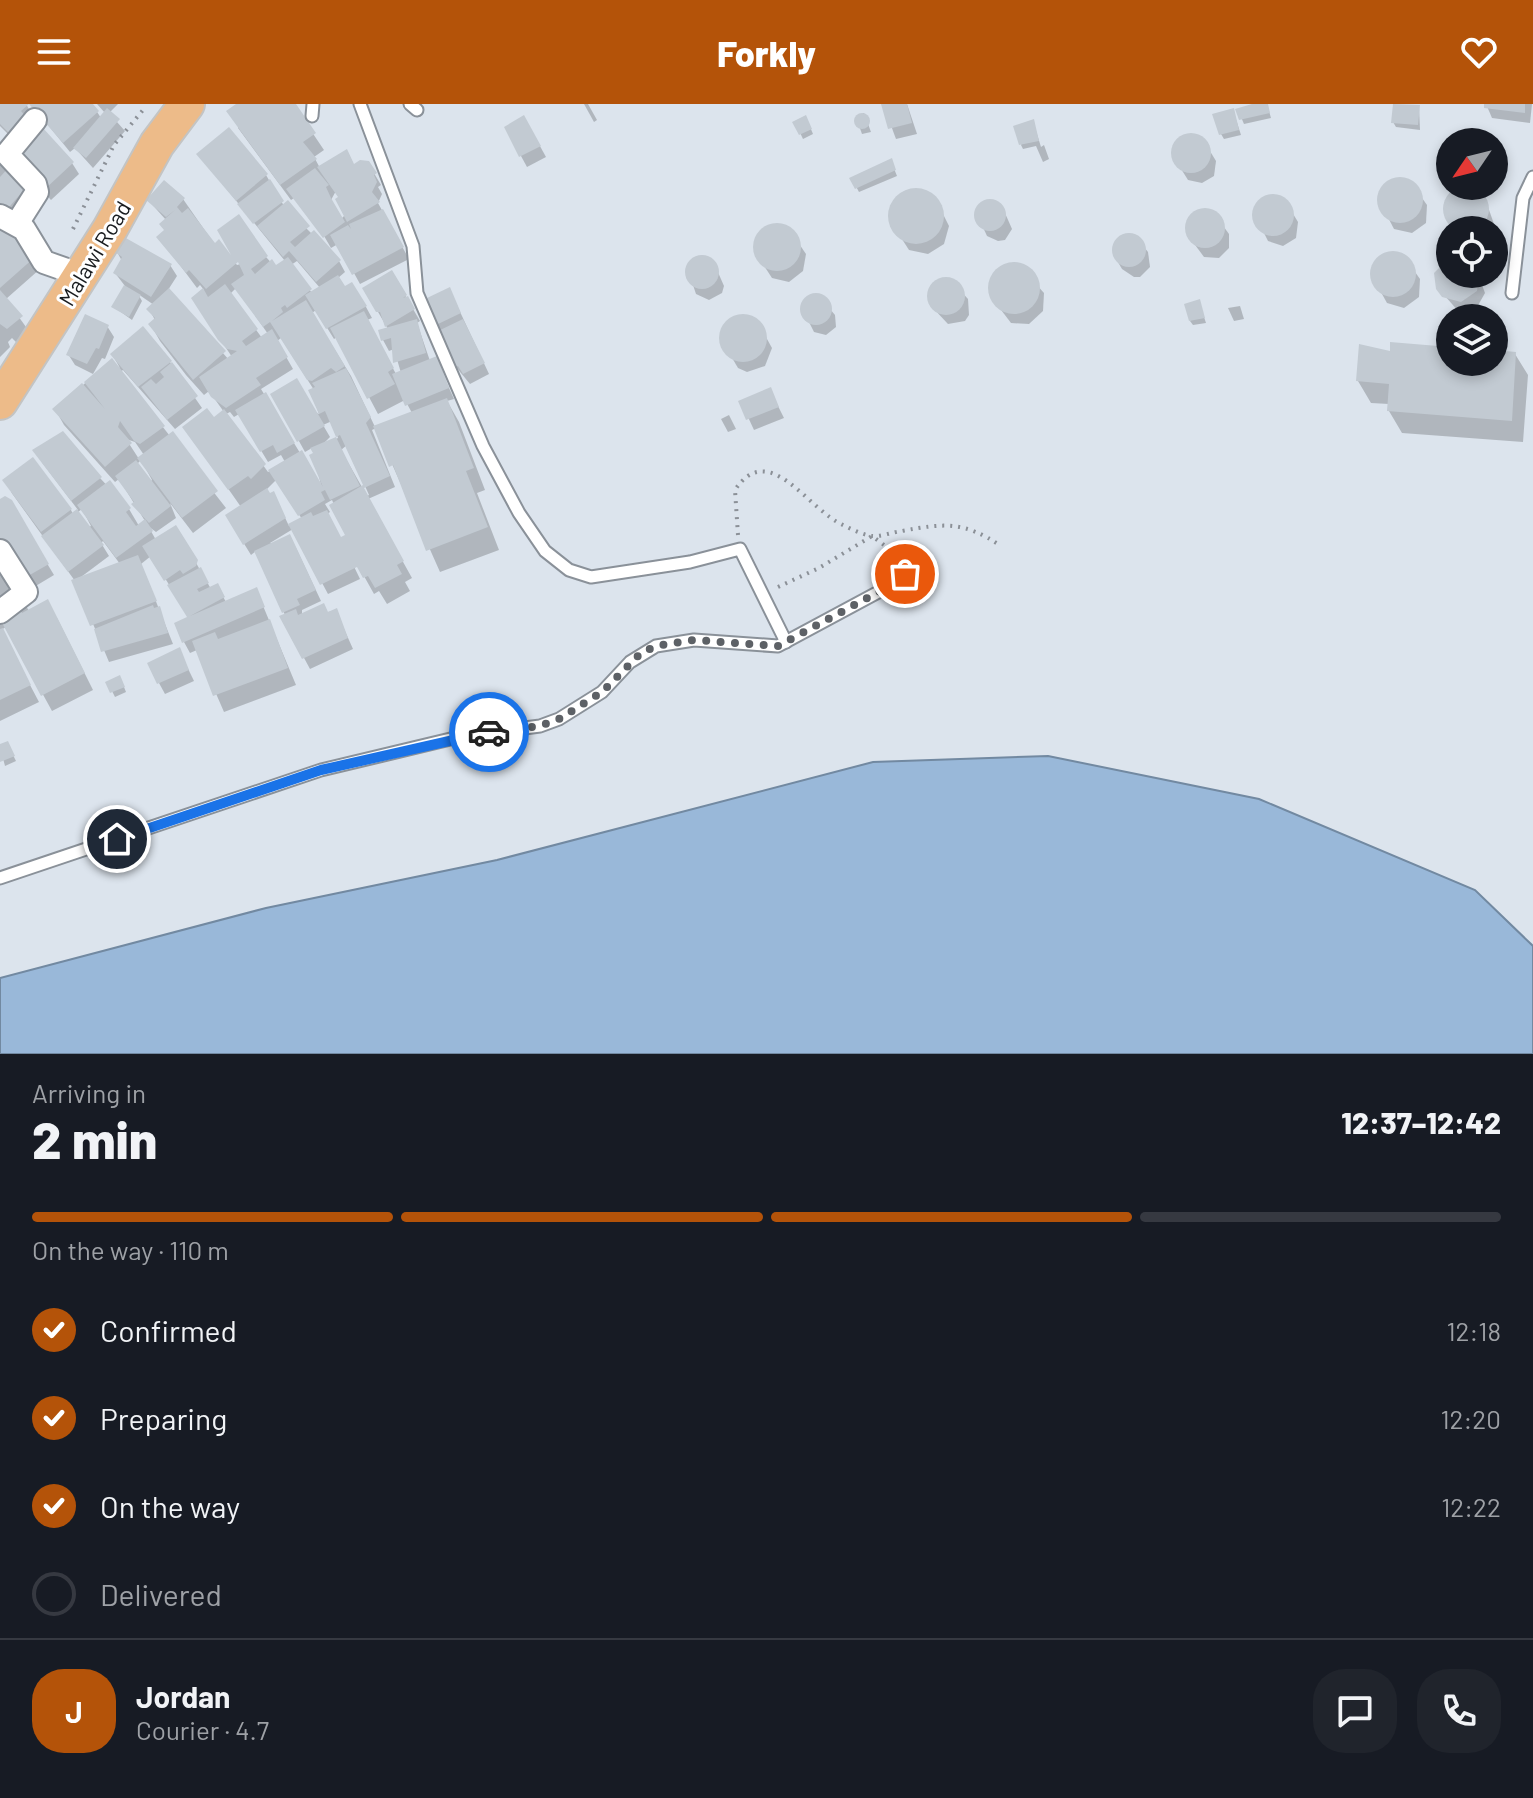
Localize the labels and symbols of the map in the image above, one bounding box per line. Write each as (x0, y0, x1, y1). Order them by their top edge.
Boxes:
north arrow (1436, 128, 1508, 200)
street label: Malawi Road (53, 196, 135, 310)
pin (871, 540, 939, 608)
courier (449, 692, 529, 772)
pin (83, 805, 151, 873)

